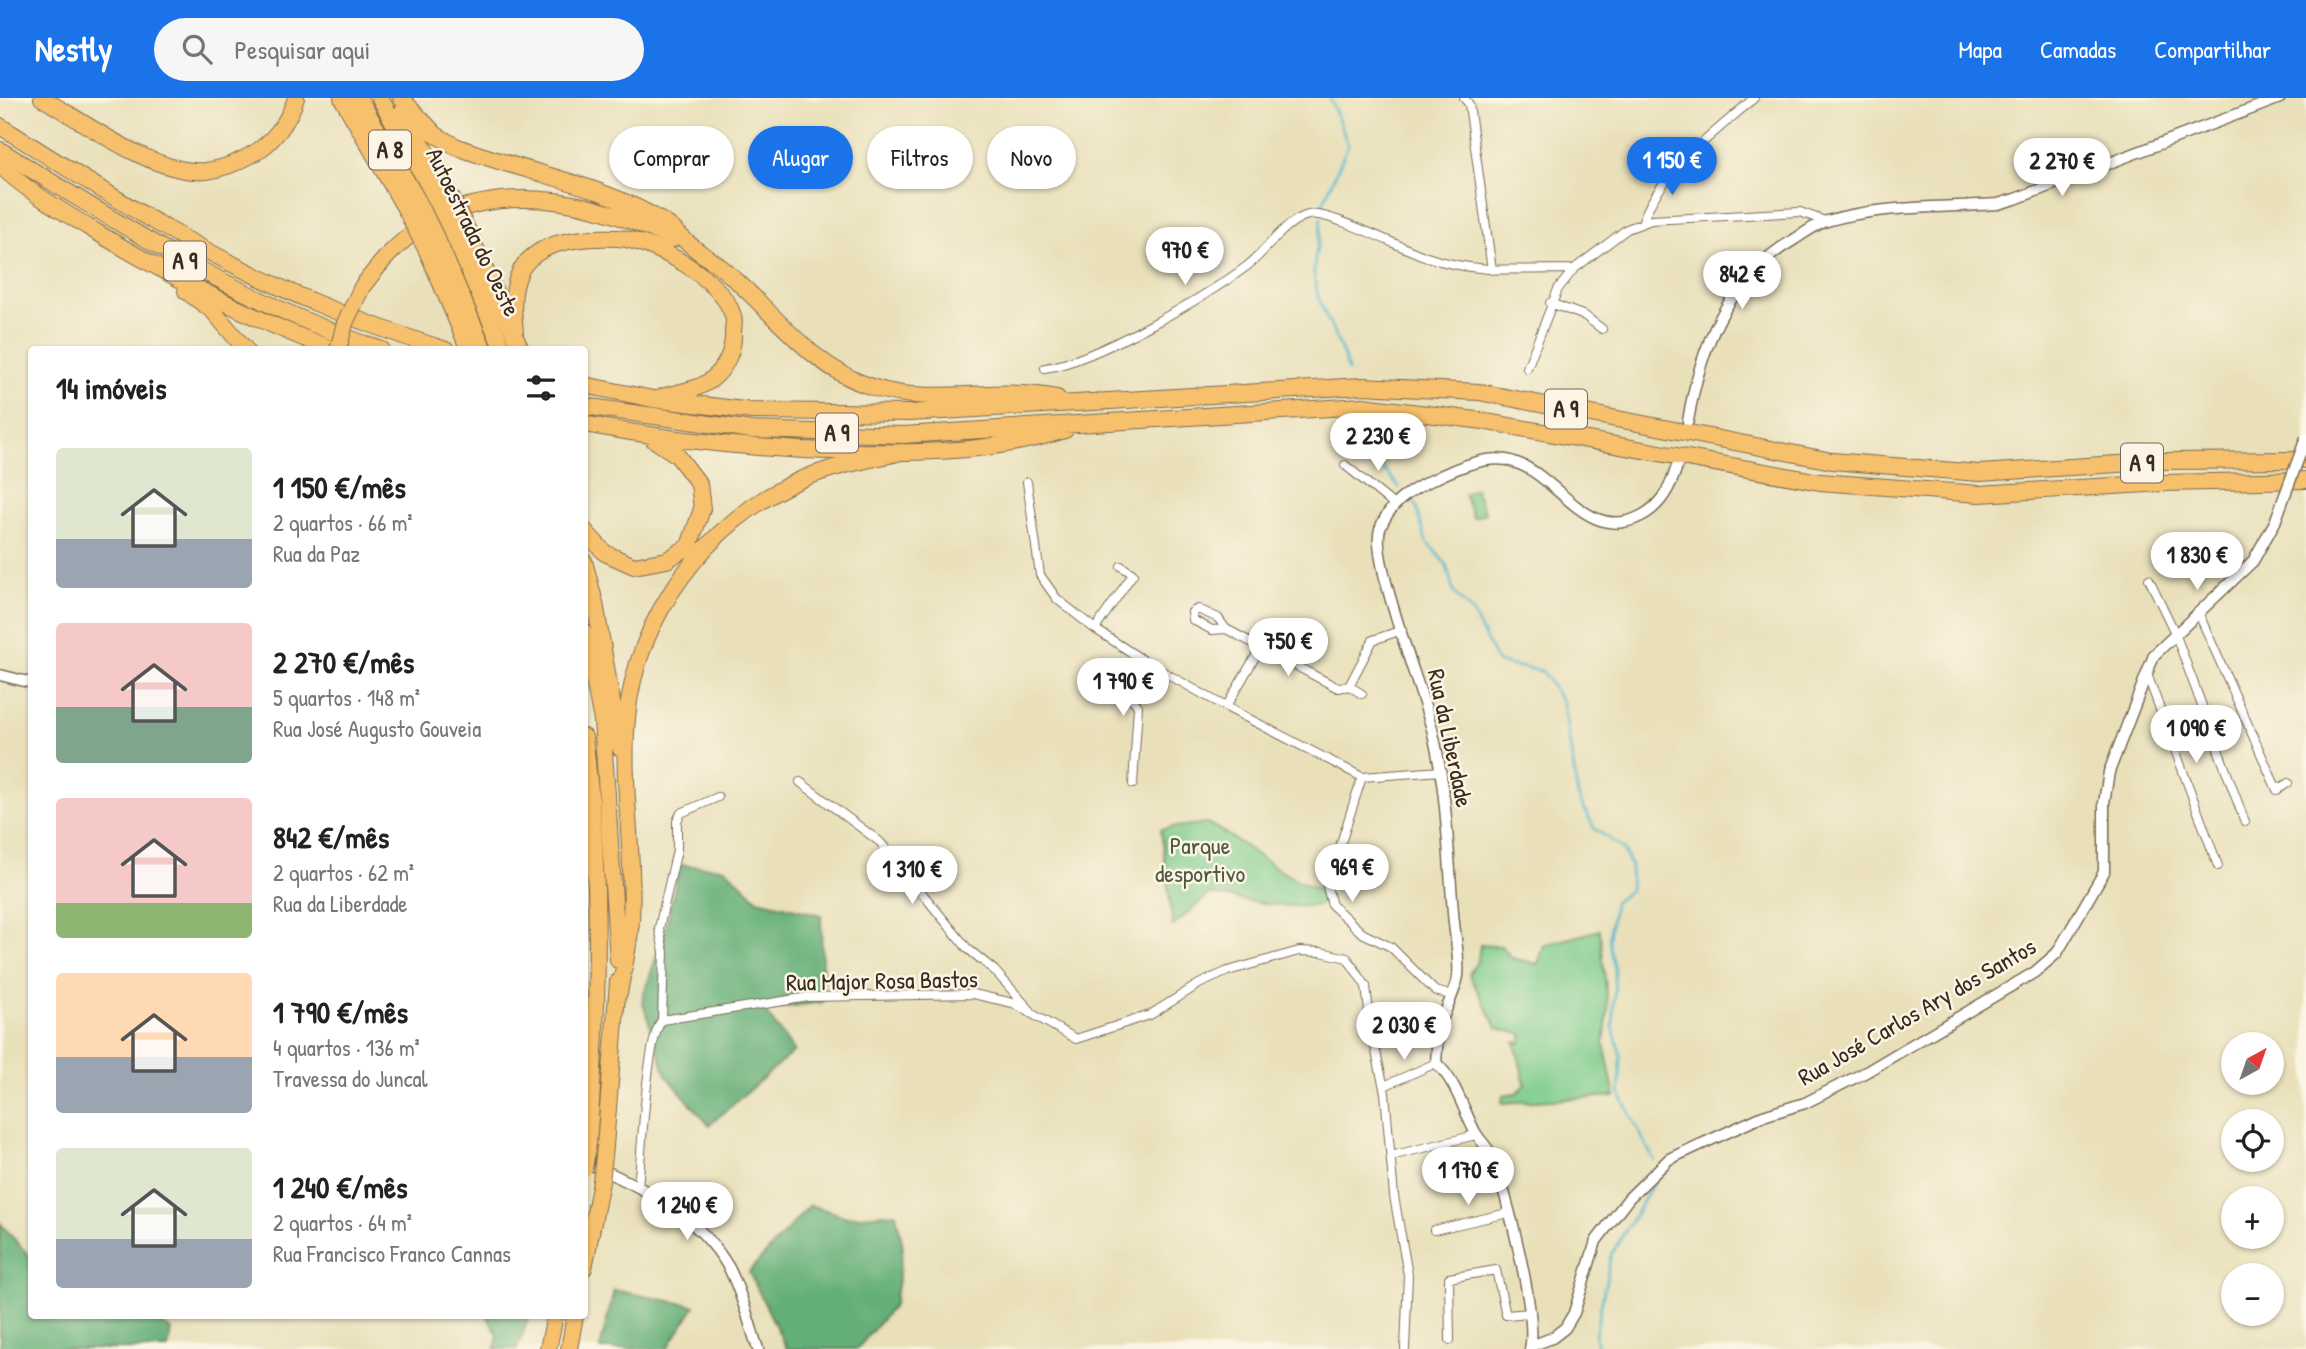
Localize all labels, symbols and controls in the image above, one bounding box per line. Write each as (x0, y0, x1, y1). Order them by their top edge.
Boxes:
search box (154, 18, 644, 81)
text: Nestly (35, 27, 112, 71)
icon: search (178, 30, 216, 68)
text: Pesquisar aqui (234, 32, 370, 67)
text: Mapa (1959, 33, 2002, 65)
text: Camadas (2040, 33, 2116, 65)
text: Compartilhar (2154, 33, 2271, 65)
chip: Comprar (609, 126, 734, 189)
chip: Alugar (748, 126, 853, 189)
chip: Filtros (867, 126, 973, 189)
chip: Novo (987, 126, 1076, 189)
road number: A 8 (369, 130, 411, 170)
pin: 1 150 € (1607, 138, 1737, 197)
pin: 2 270 € (1997, 139, 2127, 198)
street label: Autoestrada do Oeste (419, 142, 529, 322)
text: 1 150 € (1643, 144, 1701, 175)
text: 2 270 € (2030, 145, 2094, 176)
pin: 970 € (1136, 228, 1234, 287)
text: 970 € (1162, 234, 1208, 265)
road number: A 9 (164, 242, 206, 280)
pin: 842 € (1693, 252, 1791, 311)
text: 842 € (1719, 258, 1765, 289)
text: 14 imóveis (56, 368, 166, 408)
icon: filters (522, 369, 560, 407)
road number: A 9 (1545, 390, 1587, 428)
road number: A 9 (816, 414, 858, 452)
pin: 2 230 € (1313, 414, 1443, 473)
text: 2 230 € (1346, 420, 1410, 451)
road number: A 9 (2121, 444, 2163, 482)
text: 1 150 €/mês (273, 467, 406, 507)
icon: home (112, 476, 196, 560)
text: 2 quartos · 66 m² (273, 507, 413, 538)
pin: 1 830 € (2132, 532, 2262, 592)
text: Rua da Paz (273, 538, 360, 569)
text: 1 830 € (2167, 539, 2227, 570)
pin: 750 € (1239, 618, 1337, 678)
text: 750 € (1264, 625, 1312, 656)
text: 2 270 €/mês (273, 642, 414, 682)
icon: home (112, 651, 196, 735)
pin: 1 790 € (1058, 658, 1188, 718)
text: 1 790 € (1093, 665, 1153, 696)
street label: Rua da Liberdade (1421, 666, 1481, 810)
text: 5 quartos · 148 m² (273, 682, 420, 713)
pin: 1 090 € (2131, 706, 2261, 765)
text: 1 090 € (2166, 712, 2226, 743)
text: Rua José Augusto Gouveia (273, 713, 481, 744)
text: 842 €/mês (273, 817, 389, 857)
icon: home (112, 826, 196, 910)
park label: Parque desportivo (1155, 829, 1245, 889)
pin: 969 € (1303, 844, 1401, 904)
pin: 1 310 € (847, 846, 977, 906)
text: 969 € (1331, 851, 1373, 882)
text: 1 310 € (883, 853, 941, 884)
text: 2 quartos · 62 m² (273, 857, 414, 888)
text: Rua da Liberdade (273, 888, 408, 919)
street label: Rua José Carlos Ary dos Santos (1792, 930, 2041, 1092)
street label: Rua Major Rosa Bastos (786, 962, 978, 998)
text: 1 790 €/mês (273, 992, 408, 1032)
icon: home (112, 1001, 196, 1085)
pin: 2 030 € (1339, 1002, 1469, 1062)
text: 2 030 € (1372, 1009, 1436, 1040)
text: 4 quartos · 136 m² (273, 1032, 420, 1063)
north arrow (2221, 1032, 2284, 1096)
map controls (2221, 1032, 2284, 1326)
text: Travessa do Juncal (273, 1063, 428, 1094)
button: locate (2221, 1109, 2284, 1172)
pin: 1 170 € (1403, 1148, 1533, 1207)
text: 1 170 € (1438, 1154, 1498, 1185)
text: 1 240 €/mês (273, 1167, 407, 1207)
icon: home (112, 1176, 196, 1260)
pin: 1 240 € (622, 1182, 752, 1242)
button: + (2221, 1186, 2284, 1249)
text: 1 240 € (657, 1189, 717, 1220)
text: 2 quartos · 64 m² (273, 1207, 412, 1238)
text: Rua Francisco Franco Cannas (273, 1238, 511, 1269)
button: − (2221, 1263, 2284, 1326)

